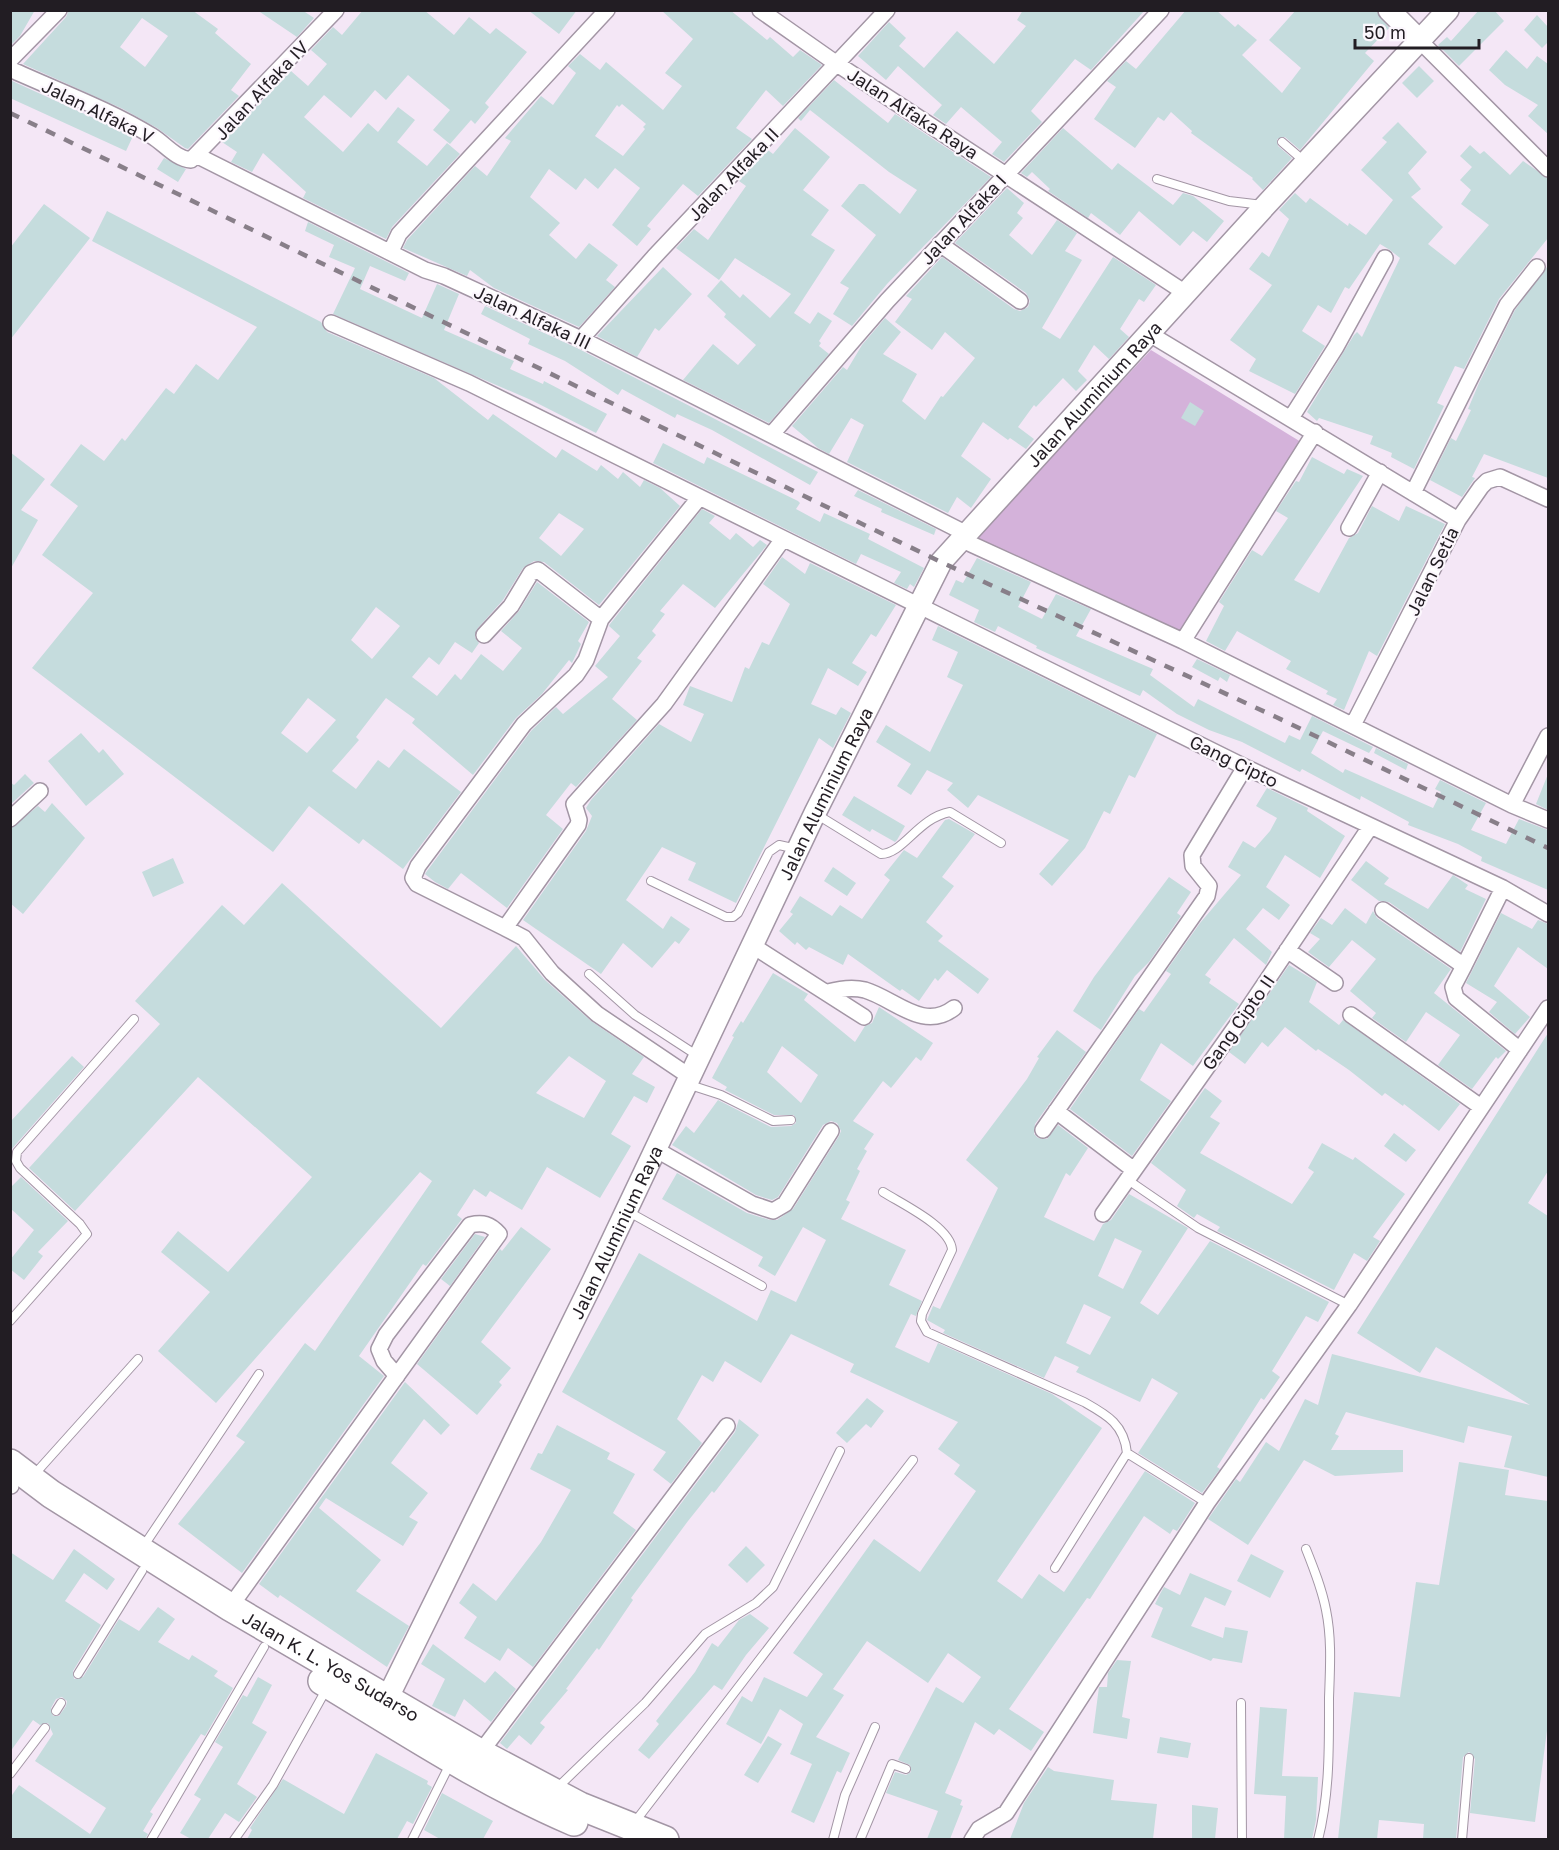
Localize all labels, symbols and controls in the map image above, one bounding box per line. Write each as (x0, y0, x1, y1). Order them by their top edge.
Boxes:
scale bar (1355, 12, 1480, 50)
text: 50 m (1364, 21, 1406, 43)
street label: Jalan Alfaka IV (209, 36, 313, 144)
street label: Jalan Alfaka Raya (844, 63, 982, 163)
street label: Jalan Alfaka V (38, 74, 158, 148)
street label: Jalan Alfaka II (683, 123, 783, 225)
street label: Jalan Alfaka I (916, 169, 1010, 269)
street label: Jalan Alfaka III (471, 280, 595, 354)
street label: Jalan Aluminium Raya (1022, 316, 1166, 472)
street label: Jalan Setia (1401, 523, 1463, 619)
street label: Jalan Aluminium Raya (774, 704, 877, 883)
street label: Gang Cipto (1186, 730, 1282, 792)
street label: Gang Cipto II (1197, 970, 1279, 1074)
street label: Jalan Aluminium Raya (565, 1142, 667, 1322)
street label: Jalan K. L. Yos Sudarso (239, 1606, 423, 1726)

